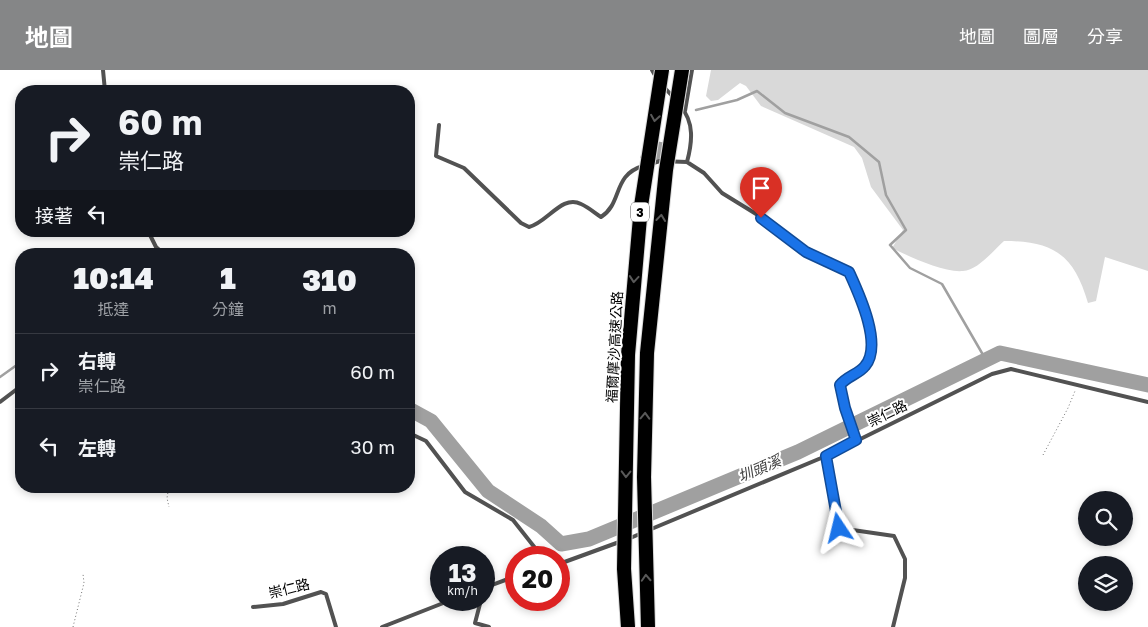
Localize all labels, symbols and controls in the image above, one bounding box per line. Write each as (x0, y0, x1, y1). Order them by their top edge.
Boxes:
text: 地圖 (25, 22, 73, 51)
text: 地圖 (959, 25, 995, 47)
text: 圖層 (1023, 25, 1059, 47)
text: 分享 (1087, 25, 1123, 47)
text: 60 m (118, 101, 202, 143)
icon: right (35, 105, 100, 170)
one-way arrow (650, 114, 660, 123)
text: 崇仁路 (118, 147, 184, 174)
pin (740, 167, 782, 218)
icon: arrive (747, 174, 775, 202)
icon: left (83, 200, 111, 228)
road number: 3 (631, 202, 649, 222)
text: 接著 (35, 204, 73, 227)
one-way arrow (655, 213, 666, 221)
text: 10:14 (73, 260, 154, 296)
text: 1 (220, 260, 236, 296)
text: 310 (302, 262, 357, 298)
one-way arrow (629, 276, 640, 284)
street label: 福爾摩沙高速公路 (603, 291, 625, 403)
text: m (322, 298, 337, 318)
text: 抵達 (97, 299, 129, 319)
text: 分鐘 (212, 299, 244, 319)
text: 右轉 (78, 349, 116, 372)
icon: right (35, 357, 63, 385)
text: 60 m (350, 360, 395, 383)
text: 崇仁路 (78, 376, 126, 396)
street label: 崇仁路 (864, 396, 910, 430)
one-way arrow (640, 412, 651, 420)
icon: left (35, 432, 63, 460)
text: 30 m (351, 435, 395, 458)
text: 左轉 (78, 436, 116, 459)
water label: 圳頭溪 (735, 450, 785, 485)
one-way arrow (620, 470, 631, 478)
map controls (1078, 491, 1133, 611)
button: search (1078, 491, 1133, 546)
position arrow (812, 501, 864, 553)
speed limit sign: 20 (505, 546, 570, 611)
button: layers (1078, 556, 1133, 611)
text: 13 (448, 557, 477, 588)
one-way arrow (641, 574, 652, 582)
street label: 崇仁路 (267, 575, 311, 601)
text: km/h (447, 583, 478, 598)

